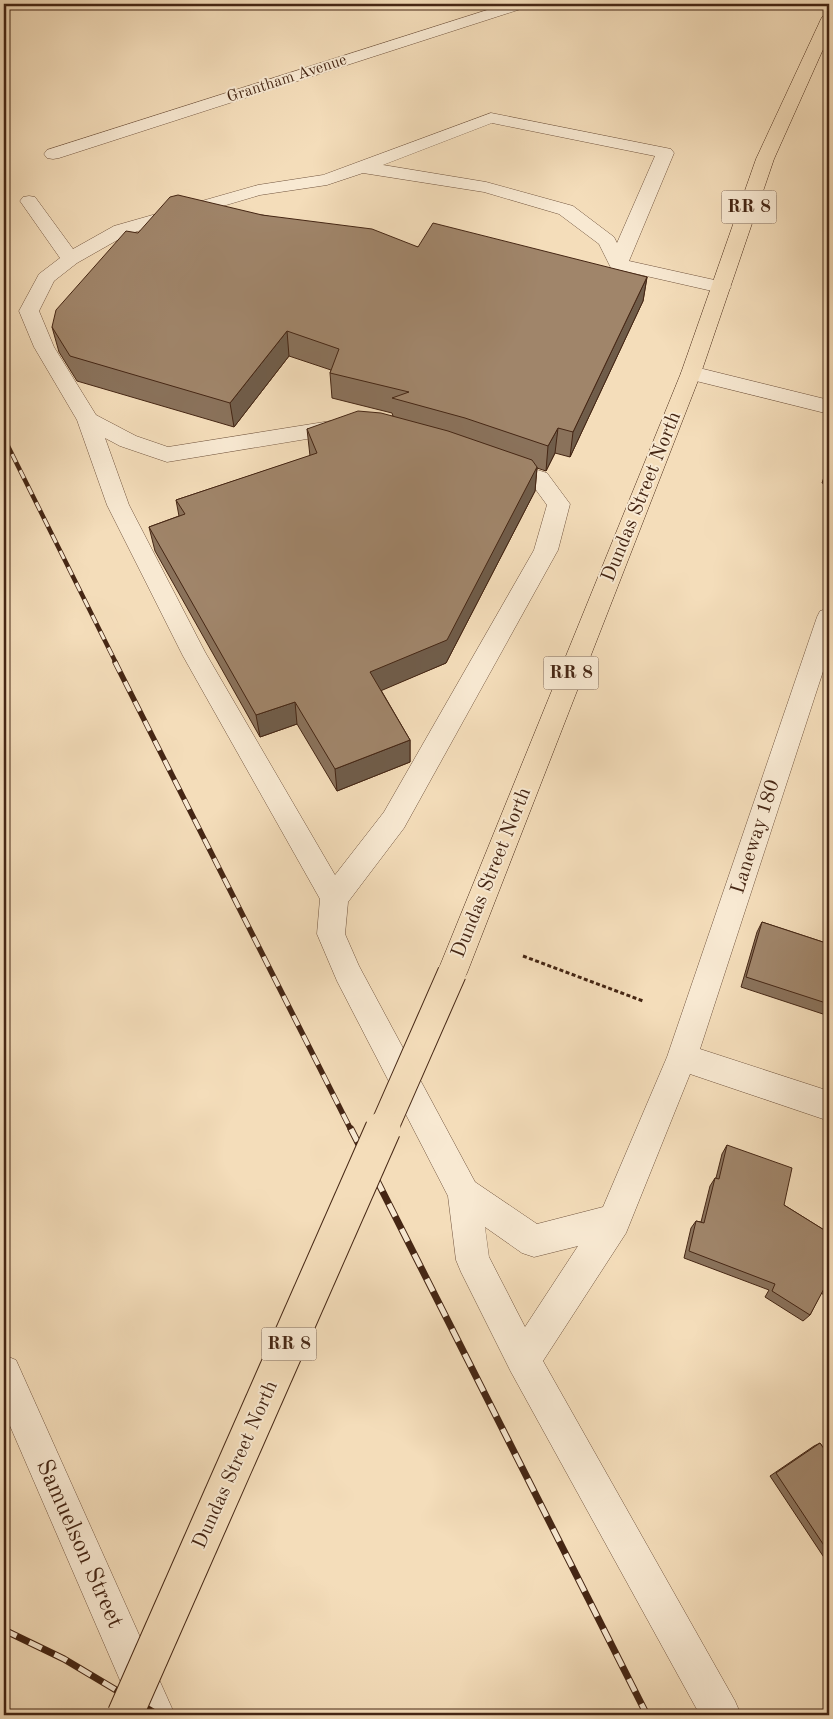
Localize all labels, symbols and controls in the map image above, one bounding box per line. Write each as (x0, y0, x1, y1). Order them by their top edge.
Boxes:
street label: Grantham Avenue (225, 52, 349, 106)
road number: RR 8 (722, 190, 776, 223)
street label: Dundas Street North (599, 409, 685, 585)
road number: RR 8 (544, 656, 598, 690)
street label: Laneway 180 (728, 777, 784, 897)
street label: Dundas Street North (449, 785, 535, 961)
road number: RR 8 (262, 1328, 316, 1360)
street label: Dundas Street North (190, 1378, 282, 1552)
street label: Samuelson Street (31, 1456, 127, 1632)

